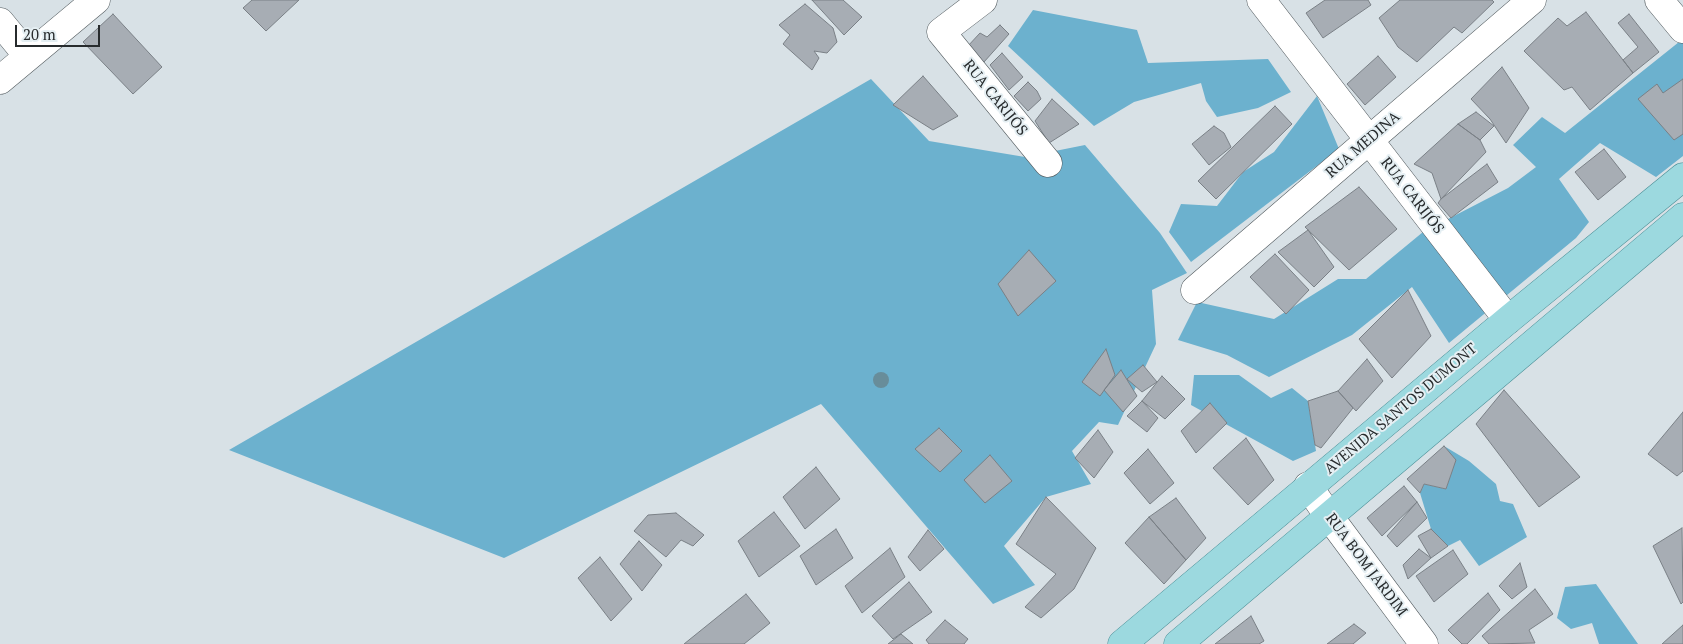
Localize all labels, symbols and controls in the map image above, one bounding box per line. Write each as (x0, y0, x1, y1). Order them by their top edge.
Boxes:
scale bar (18, 15, 102, 47)
text: 20 m (23, 24, 56, 44)
street label: RUA CARIJÓS (959, 57, 1031, 139)
street label: RUA MEDINA (1322, 108, 1404, 182)
street label: RUA CARIJÓS (1377, 154, 1447, 238)
street label: AVENIDA SANTOS DUMONT (1321, 340, 1481, 478)
street label: RUA BOM JARDIM (1321, 510, 1411, 620)

